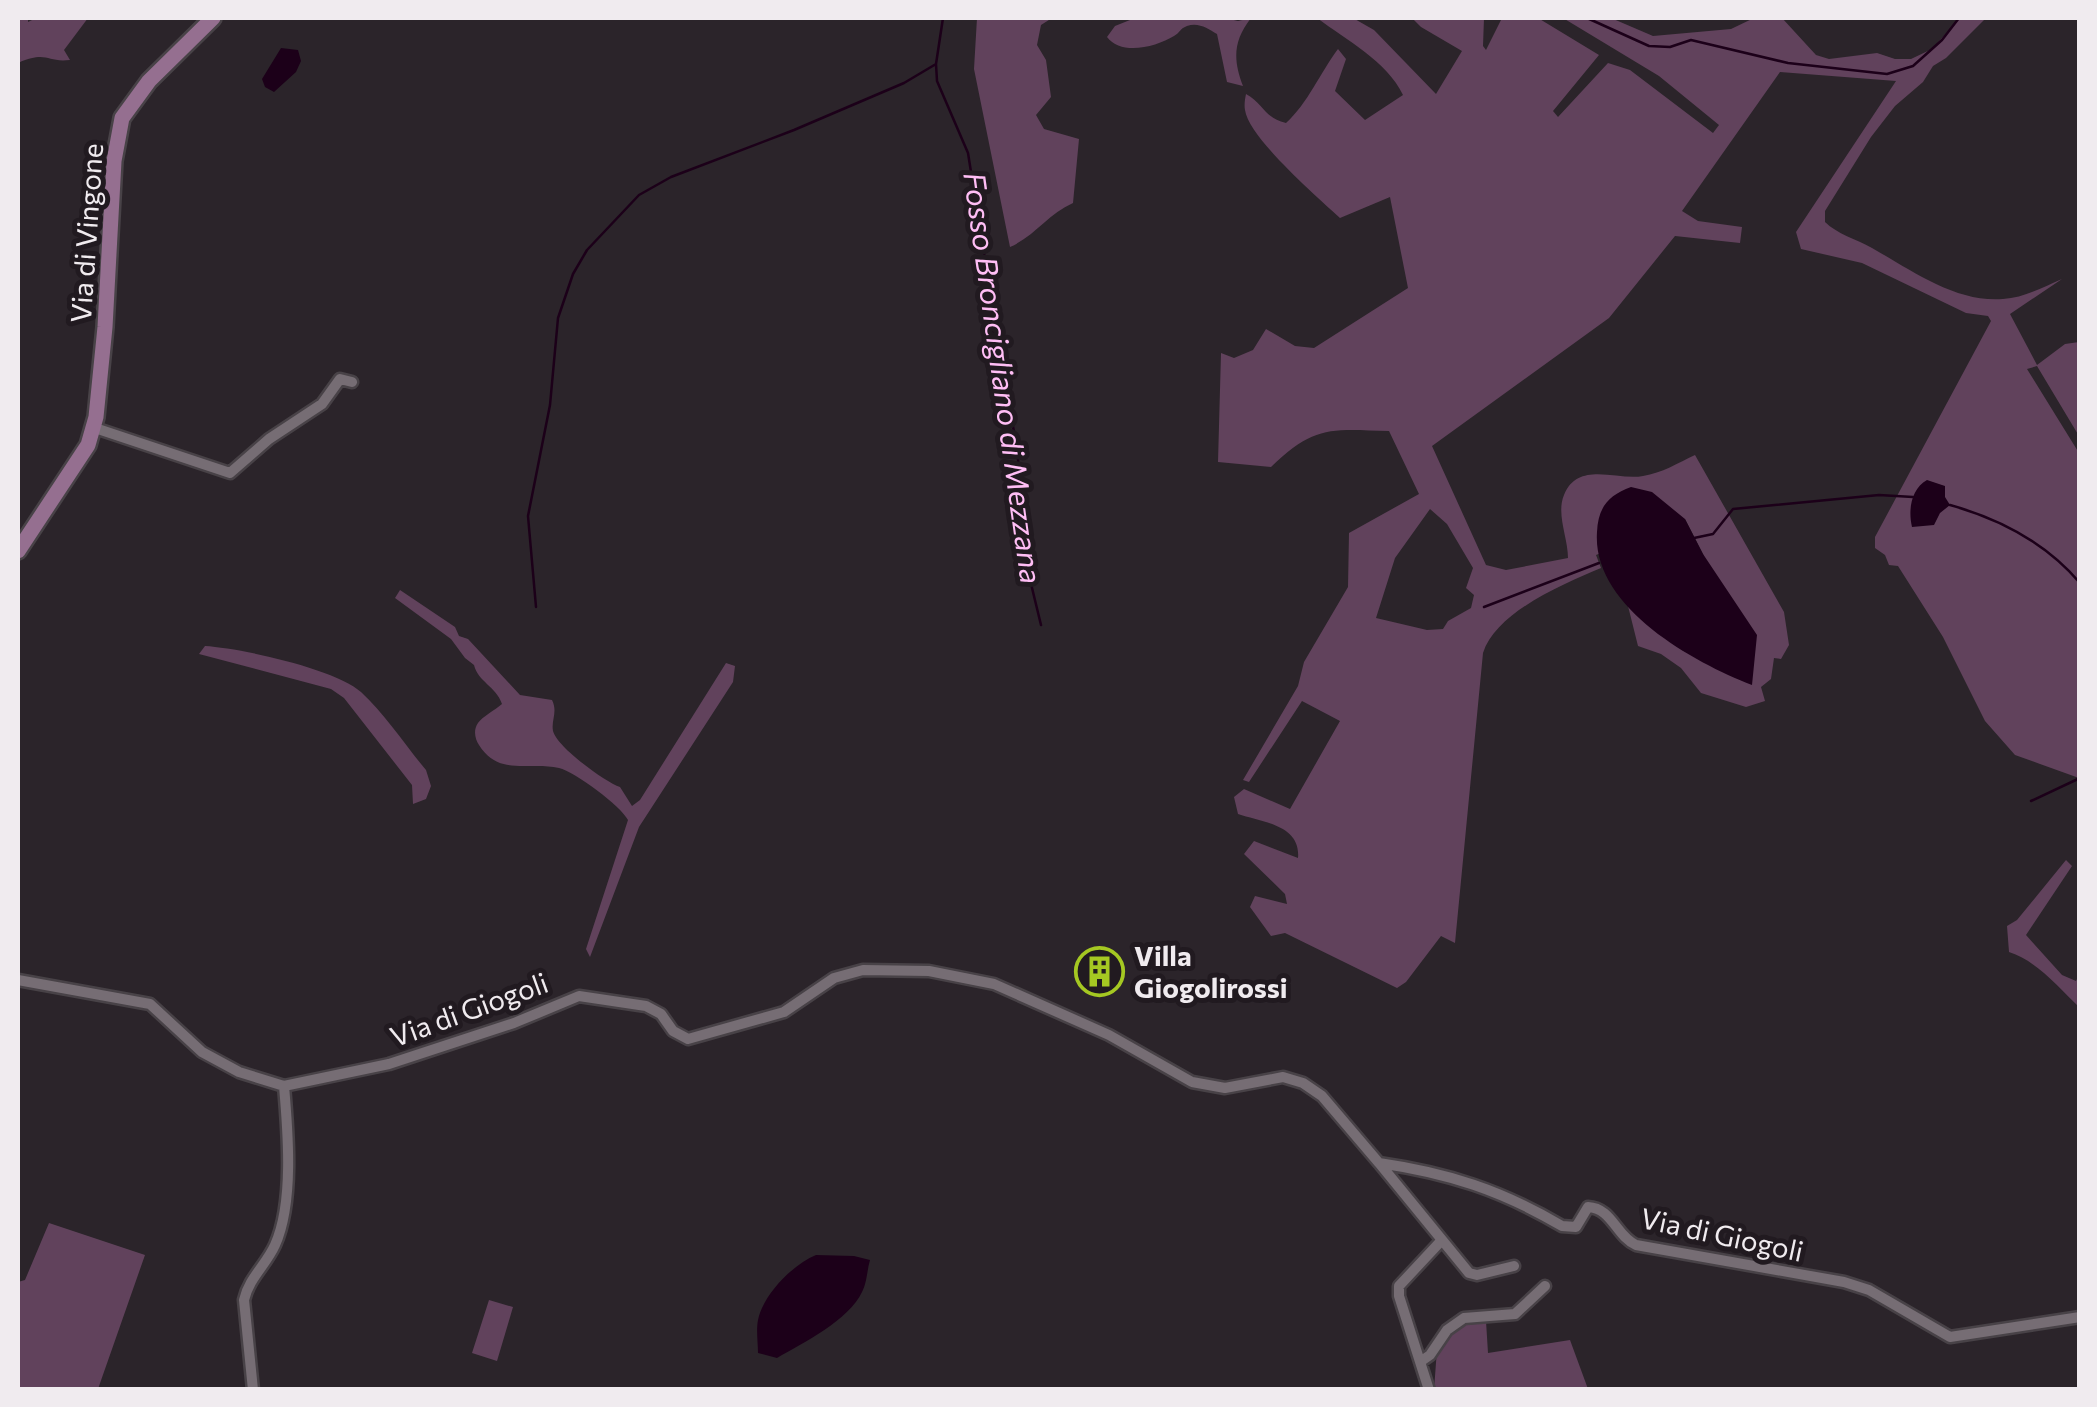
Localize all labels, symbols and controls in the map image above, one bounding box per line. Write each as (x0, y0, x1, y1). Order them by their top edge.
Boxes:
street label: Via di Vingone (63, 142, 109, 324)
water label: Fosso Broncigliano di Mezzana (957, 169, 1052, 586)
place label: Villa Giogolirossi (1134, 938, 1288, 1004)
building icon: Villa Giogolirossi (1073, 946, 1125, 998)
street label: Via di Giogoli (385, 965, 552, 1053)
street label: Via di Giogoli (1638, 1200, 1807, 1268)

